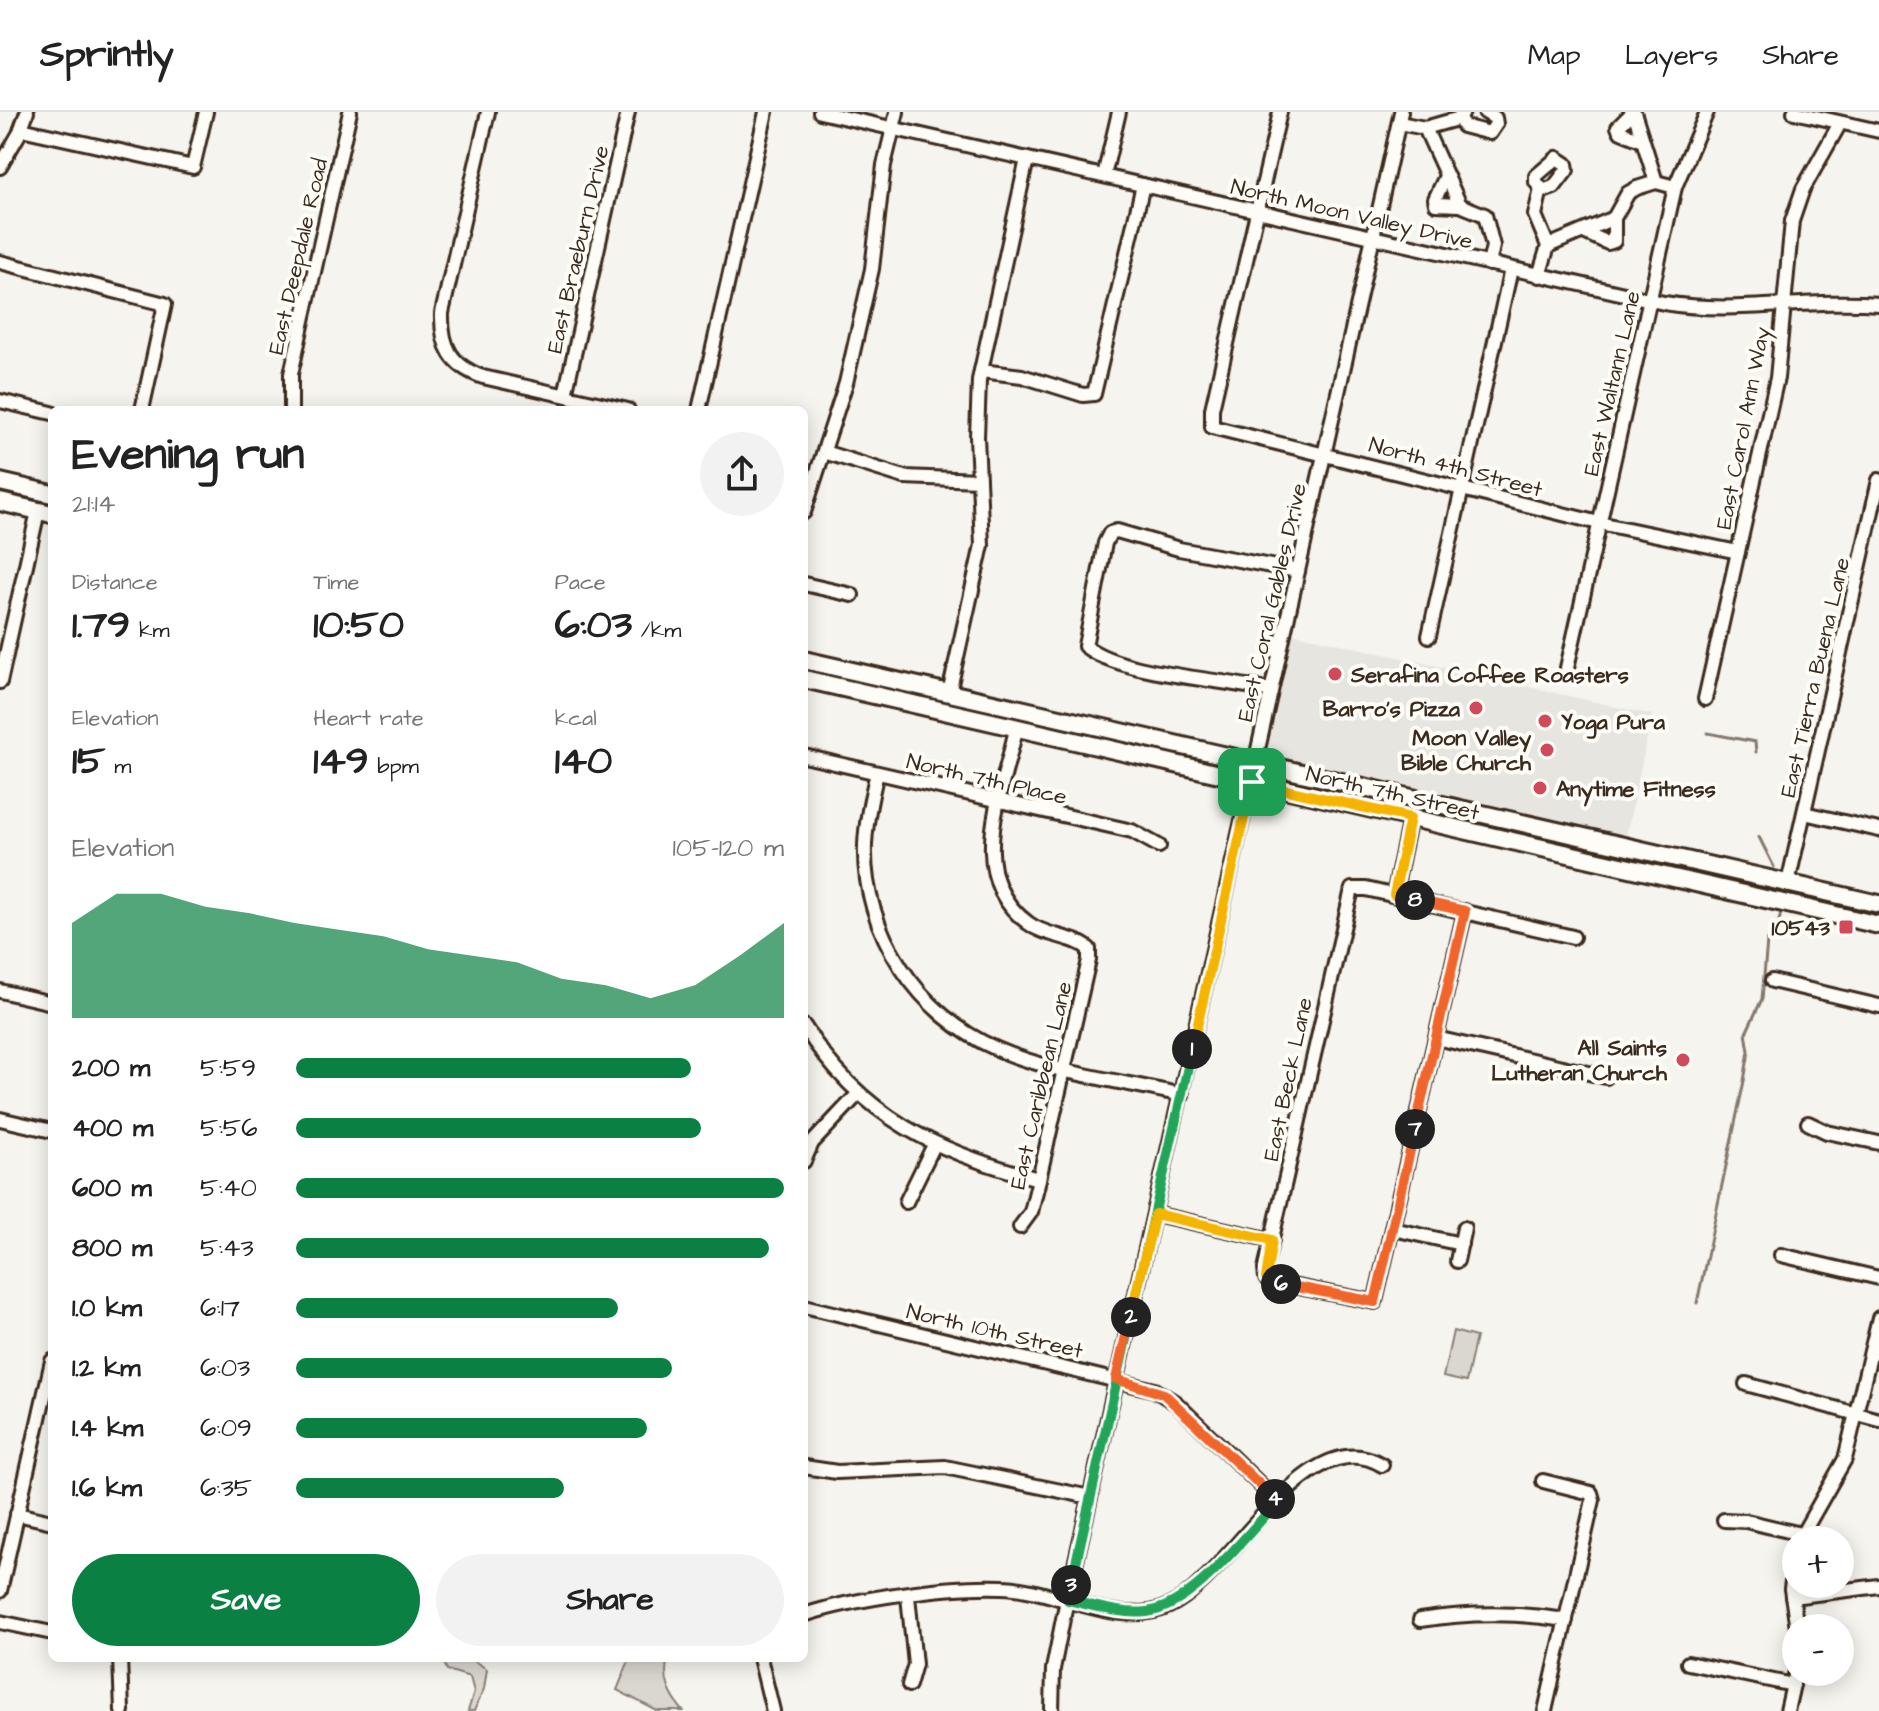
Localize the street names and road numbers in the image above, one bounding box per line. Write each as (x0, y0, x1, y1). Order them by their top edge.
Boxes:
street label: East Braeburn Drive (539, 142, 617, 356)
street label: East Deepdale Road (261, 155, 336, 357)
street label: North Moon Valley Drive (1227, 172, 1476, 258)
street label: East Waltann Lane (1576, 288, 1649, 479)
street label: East Carol Ann Way (1709, 325, 1779, 532)
street label: North 4th Street (1365, 429, 1546, 506)
street label: East Coral Gables Drive (1230, 480, 1315, 724)
street label: East Tierra Buena Lane (1773, 554, 1858, 800)
street label: North 7th Place (903, 746, 1070, 813)
street label: North 7th Street (1303, 758, 1482, 828)
street label: East Caribbean Lane (1002, 978, 1080, 1192)
street label: East Beck Lane (1256, 995, 1321, 1164)
street label: North 10th Street (903, 1296, 1086, 1367)

